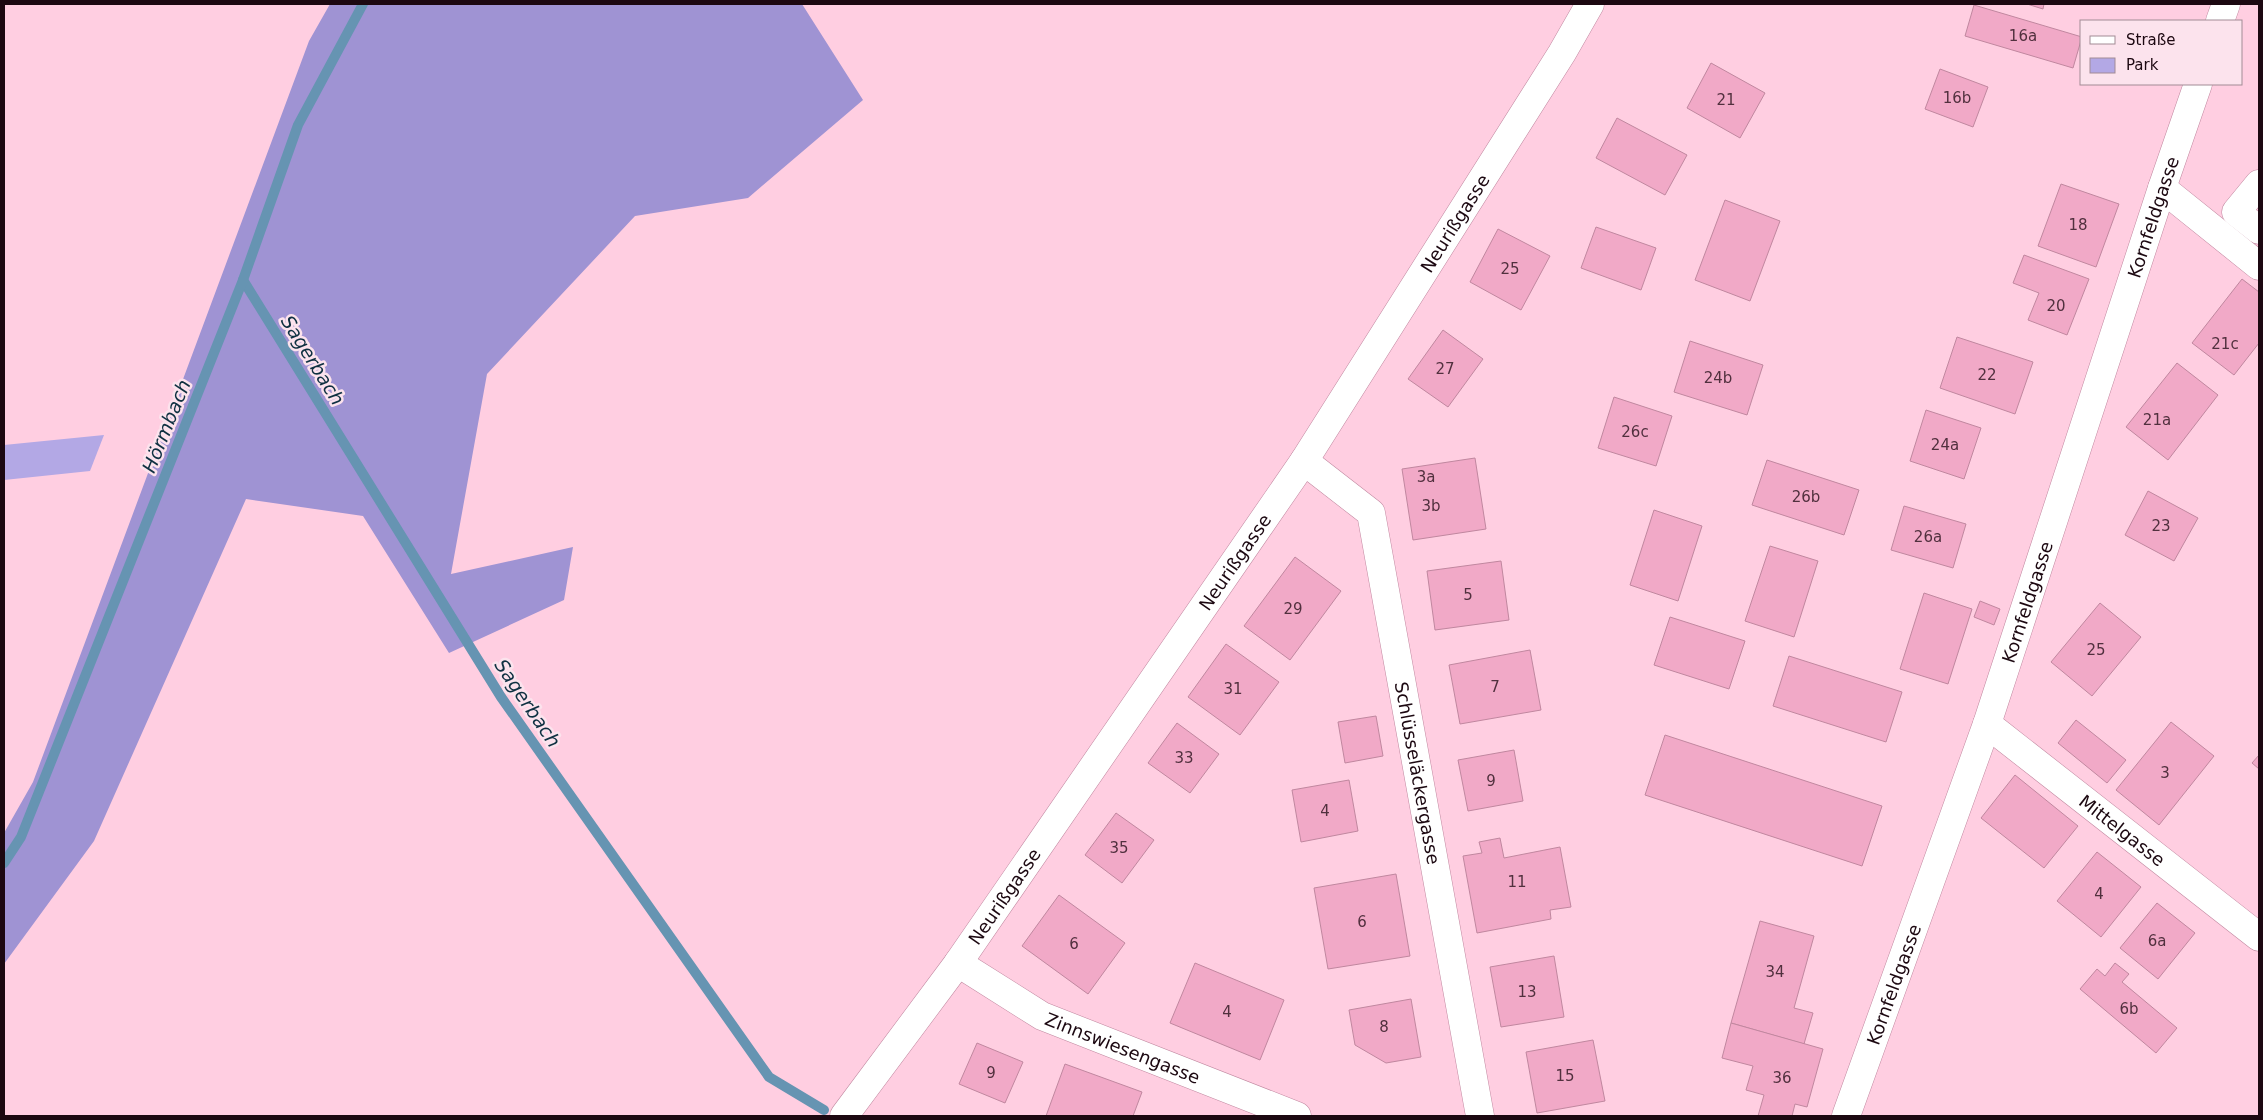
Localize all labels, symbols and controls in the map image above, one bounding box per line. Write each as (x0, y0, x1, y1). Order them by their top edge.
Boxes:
legend (2080, 20, 2243, 85)
house number: 16a (2009, 27, 2037, 45)
text: Straße (2126, 31, 2175, 49)
text: Park (2126, 56, 2159, 74)
house number: 16b (1943, 89, 1971, 107)
house number: 21 (1716, 91, 1736, 109)
street label: Kornfeldgasse (2123, 153, 2183, 280)
street label: Neurißgasse (1416, 170, 1493, 276)
house number: 18 (2068, 216, 2088, 234)
house number: 25 (1500, 260, 1520, 278)
house number: 20 (2046, 297, 2066, 315)
water label: Sagerbach (277, 311, 349, 409)
house number: 21c (2211, 335, 2239, 353)
house number: 27 (1435, 360, 1455, 378)
house number: 22 (1977, 366, 1997, 384)
house number: 24b (1704, 369, 1732, 387)
water label: Hörmbach (137, 376, 195, 476)
house number: 21a (2143, 411, 2171, 429)
house number: 26c (1621, 423, 1649, 441)
house number: 24a (1931, 436, 1959, 454)
house number: 3a (1417, 468, 1435, 486)
house number: 26b (1792, 488, 1820, 506)
house number: 3b (1421, 497, 1441, 515)
street label: Neurißgasse (1194, 510, 1275, 614)
house number: 23 (2151, 517, 2171, 535)
house number: 26a (1914, 528, 1942, 546)
street label: Kornfeldgasse (1997, 538, 2056, 665)
house number: 5 (1463, 586, 1473, 604)
house number: 29 (1283, 600, 1303, 618)
house number: 25 (2086, 641, 2106, 659)
water label: Sagerbach (491, 655, 565, 751)
house number: 7 (1490, 678, 1500, 696)
house number: 31 (1223, 680, 1243, 698)
street label: Schlüsseläckergasse (1391, 680, 1445, 866)
house number: 33 (1174, 749, 1194, 767)
house number: 3 (2160, 764, 2170, 782)
house number: 9 (1486, 772, 1496, 790)
street label: Mittelgasse (2075, 790, 2169, 870)
house number: 4 (1320, 802, 1330, 820)
house number: 35 (1109, 839, 1129, 857)
street label: Neurißgasse (964, 844, 1045, 948)
house number: 11 (1507, 873, 1527, 891)
house number: 4 (2094, 885, 2104, 903)
house number: 6 (1357, 913, 1367, 931)
street label: Kornfeldgasse (1862, 921, 1925, 1047)
house number: 6a (2148, 932, 2166, 950)
house number: 6 (1069, 935, 1079, 953)
house number: 34 (1765, 963, 1785, 981)
house number: 13 (1517, 983, 1537, 1001)
house number: 6b (2119, 1000, 2139, 1018)
house number: 4 (1222, 1003, 1232, 1021)
street label: Zinnswiesengasse (1042, 1008, 1203, 1087)
house number: 8 (1379, 1018, 1389, 1036)
house number: 9 (986, 1064, 996, 1082)
house number: 15 (1555, 1067, 1575, 1085)
house number: 36 (1772, 1069, 1792, 1087)

